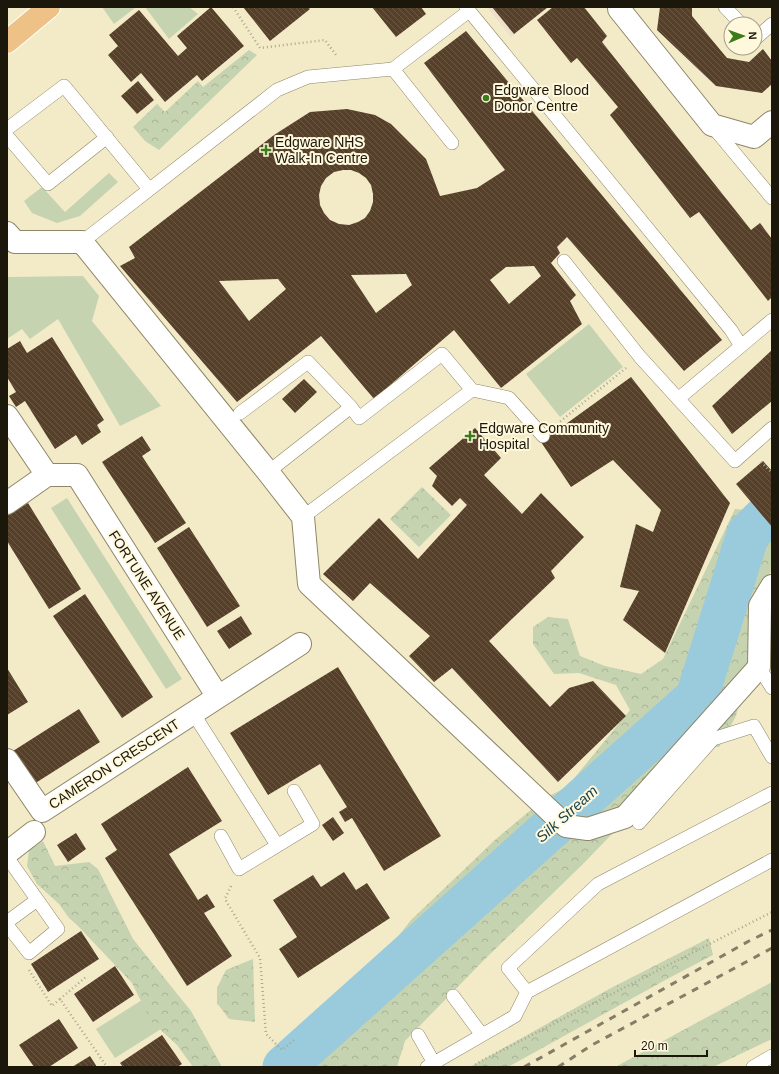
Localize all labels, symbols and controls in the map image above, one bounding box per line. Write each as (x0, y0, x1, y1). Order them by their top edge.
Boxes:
north arrow (723, 16, 763, 56)
text: N (747, 31, 759, 40)
place label: Edgware Blood Donor Centre (494, 82, 589, 114)
marker: Edgware Blood Donor Centre (481, 93, 491, 103)
place label: Edgware NHS Walk-In Centre (275, 134, 368, 166)
marker: Edgware NHS Walk-In Centre (260, 144, 272, 156)
place label: Edgware Community Hospital (479, 420, 609, 452)
marker: Edgware Community Hospital (464, 430, 476, 442)
street label: FORTUNE AVENUE (106, 527, 188, 643)
street label: CAMERON CRESCENT (46, 716, 183, 812)
water label: Silk Stream (532, 782, 601, 846)
scale bar (635, 1032, 707, 1058)
text: 20 m (641, 1039, 668, 1053)

